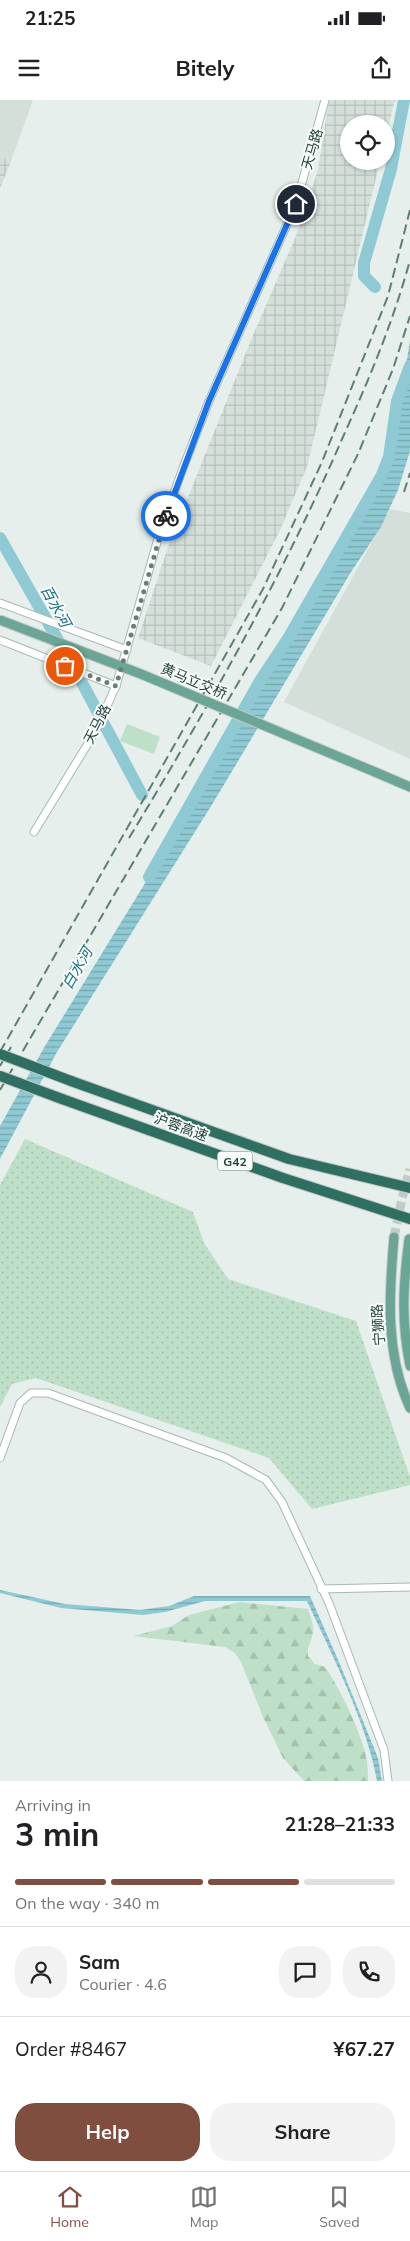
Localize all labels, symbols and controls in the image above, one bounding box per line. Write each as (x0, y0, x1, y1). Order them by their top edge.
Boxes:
text: 21:25 (25, 6, 75, 30)
icon: menu (15, 54, 43, 82)
text: Bitely (176, 54, 234, 82)
icon: share (367, 54, 395, 82)
map controls (340, 115, 395, 170)
button: locate (340, 115, 395, 170)
street label: 天马路 (298, 126, 326, 172)
pin (275, 183, 317, 225)
icon: home (282, 190, 310, 218)
courier (141, 491, 191, 541)
icon: bike (152, 502, 180, 530)
water label: 百水河 (37, 582, 77, 633)
pin (44, 645, 86, 687)
icon: bag (51, 652, 79, 680)
street label: 黄马立交桥 (158, 659, 230, 703)
street label: 天马路 (79, 701, 115, 747)
water label: 白水河 (58, 941, 98, 992)
street label: 沪蓉高速 (152, 1109, 210, 1145)
road number: G42 (218, 1152, 252, 1170)
street label: 宁狮路 (368, 1303, 388, 1347)
text: Arriving in (15, 1795, 91, 1815)
text: 21:28–21:33 (285, 1812, 395, 1836)
text: 3 min (15, 1814, 99, 1854)
text: On the way · 340 m (15, 1893, 160, 1913)
button: person (15, 1946, 67, 1998)
button: chat (279, 1946, 331, 1998)
button: phone (343, 1946, 395, 1998)
text: Sam (79, 1950, 120, 1974)
text: Courier · 4.6 (79, 1974, 167, 1994)
text: Order #8467 (15, 2037, 127, 2061)
text: ¥67.27 (333, 2037, 395, 2061)
button: Help (15, 2103, 200, 2161)
button: Share (210, 2103, 395, 2161)
tab: Home (50, 2183, 89, 2231)
tab: Map (190, 2183, 219, 2231)
tab: Saved (319, 2183, 360, 2231)

